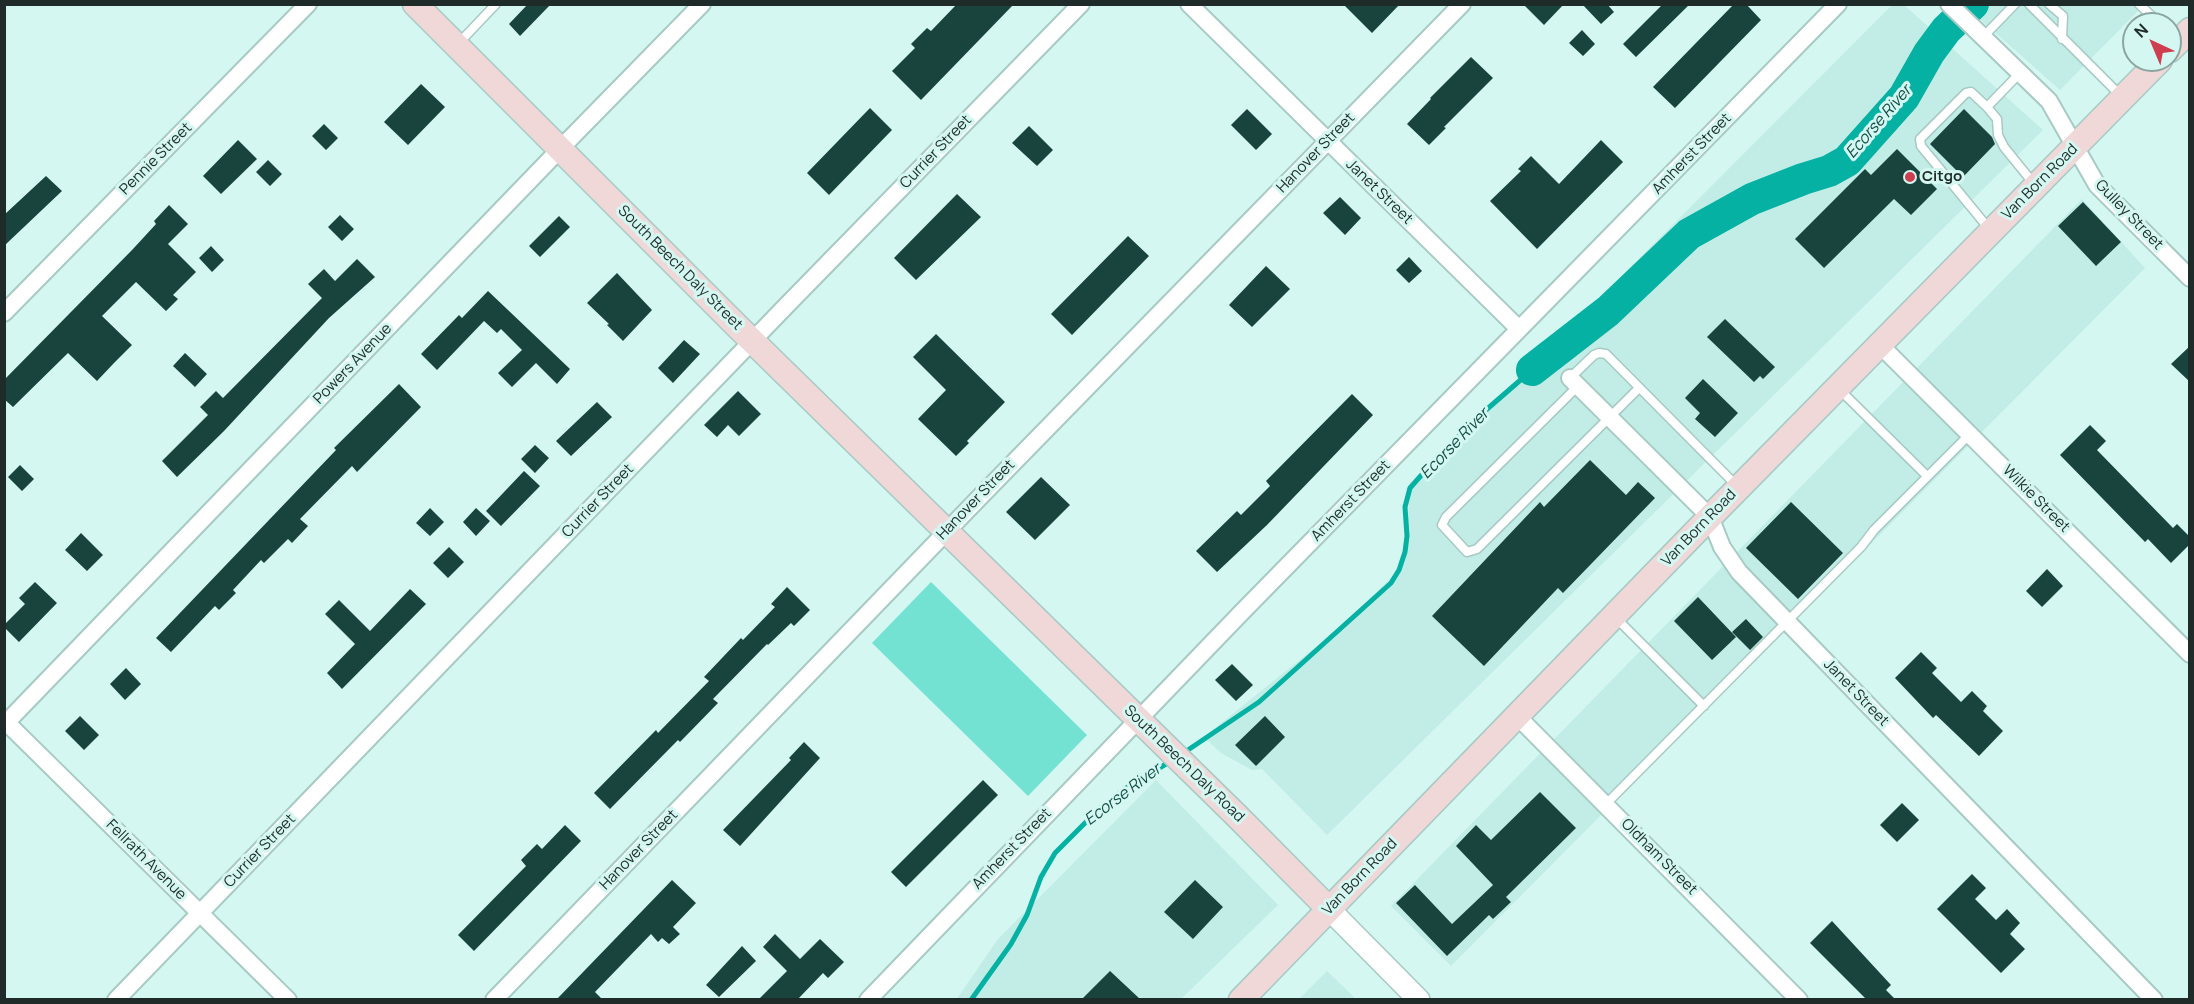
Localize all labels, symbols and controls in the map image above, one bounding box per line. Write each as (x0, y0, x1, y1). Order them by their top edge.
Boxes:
north arrow (2122, 12, 2182, 72)
text: N (2129, 19, 2153, 42)
water label: Ecorse River (1842, 82, 1916, 162)
street label: Hanover Street (1273, 109, 1359, 197)
street label: Amherst Street (1649, 110, 1735, 198)
street label: Currier Street (896, 112, 976, 192)
street label: Pennie Street (116, 119, 196, 199)
street label: Van Born Road (1998, 140, 2082, 224)
street label: Janet Street (1342, 156, 1416, 228)
place label: Citgo (1922, 168, 1962, 186)
marker: Citgo (1903, 170, 1917, 184)
street label: Gulley Street (2091, 176, 2167, 254)
street label: South Beech Daly Street (614, 202, 746, 334)
street label: Powers Avenue (310, 320, 396, 408)
water label: Ecorse River (1417, 405, 1493, 483)
street label: Hanover Street (933, 456, 1019, 544)
street label: Amherst Street (1308, 457, 1394, 545)
street label: Currier Street (558, 461, 638, 541)
street label: Wilkie Street (1999, 462, 2073, 536)
street label: Van Born Road (1658, 486, 1740, 570)
street label: Janet Street (1820, 656, 1892, 730)
street label: South Beech Daly Road (1120, 702, 1248, 826)
water label: Ecorse River (1081, 760, 1165, 830)
street label: Amherst Street (969, 805, 1055, 893)
street label: Hanover Street (596, 806, 682, 894)
street label: Currier Street (220, 811, 300, 891)
street label: Oldham Street (1617, 815, 1701, 899)
street label: Fellrath Avenue (102, 816, 190, 904)
street label: Van Born Road (1319, 835, 1401, 919)

